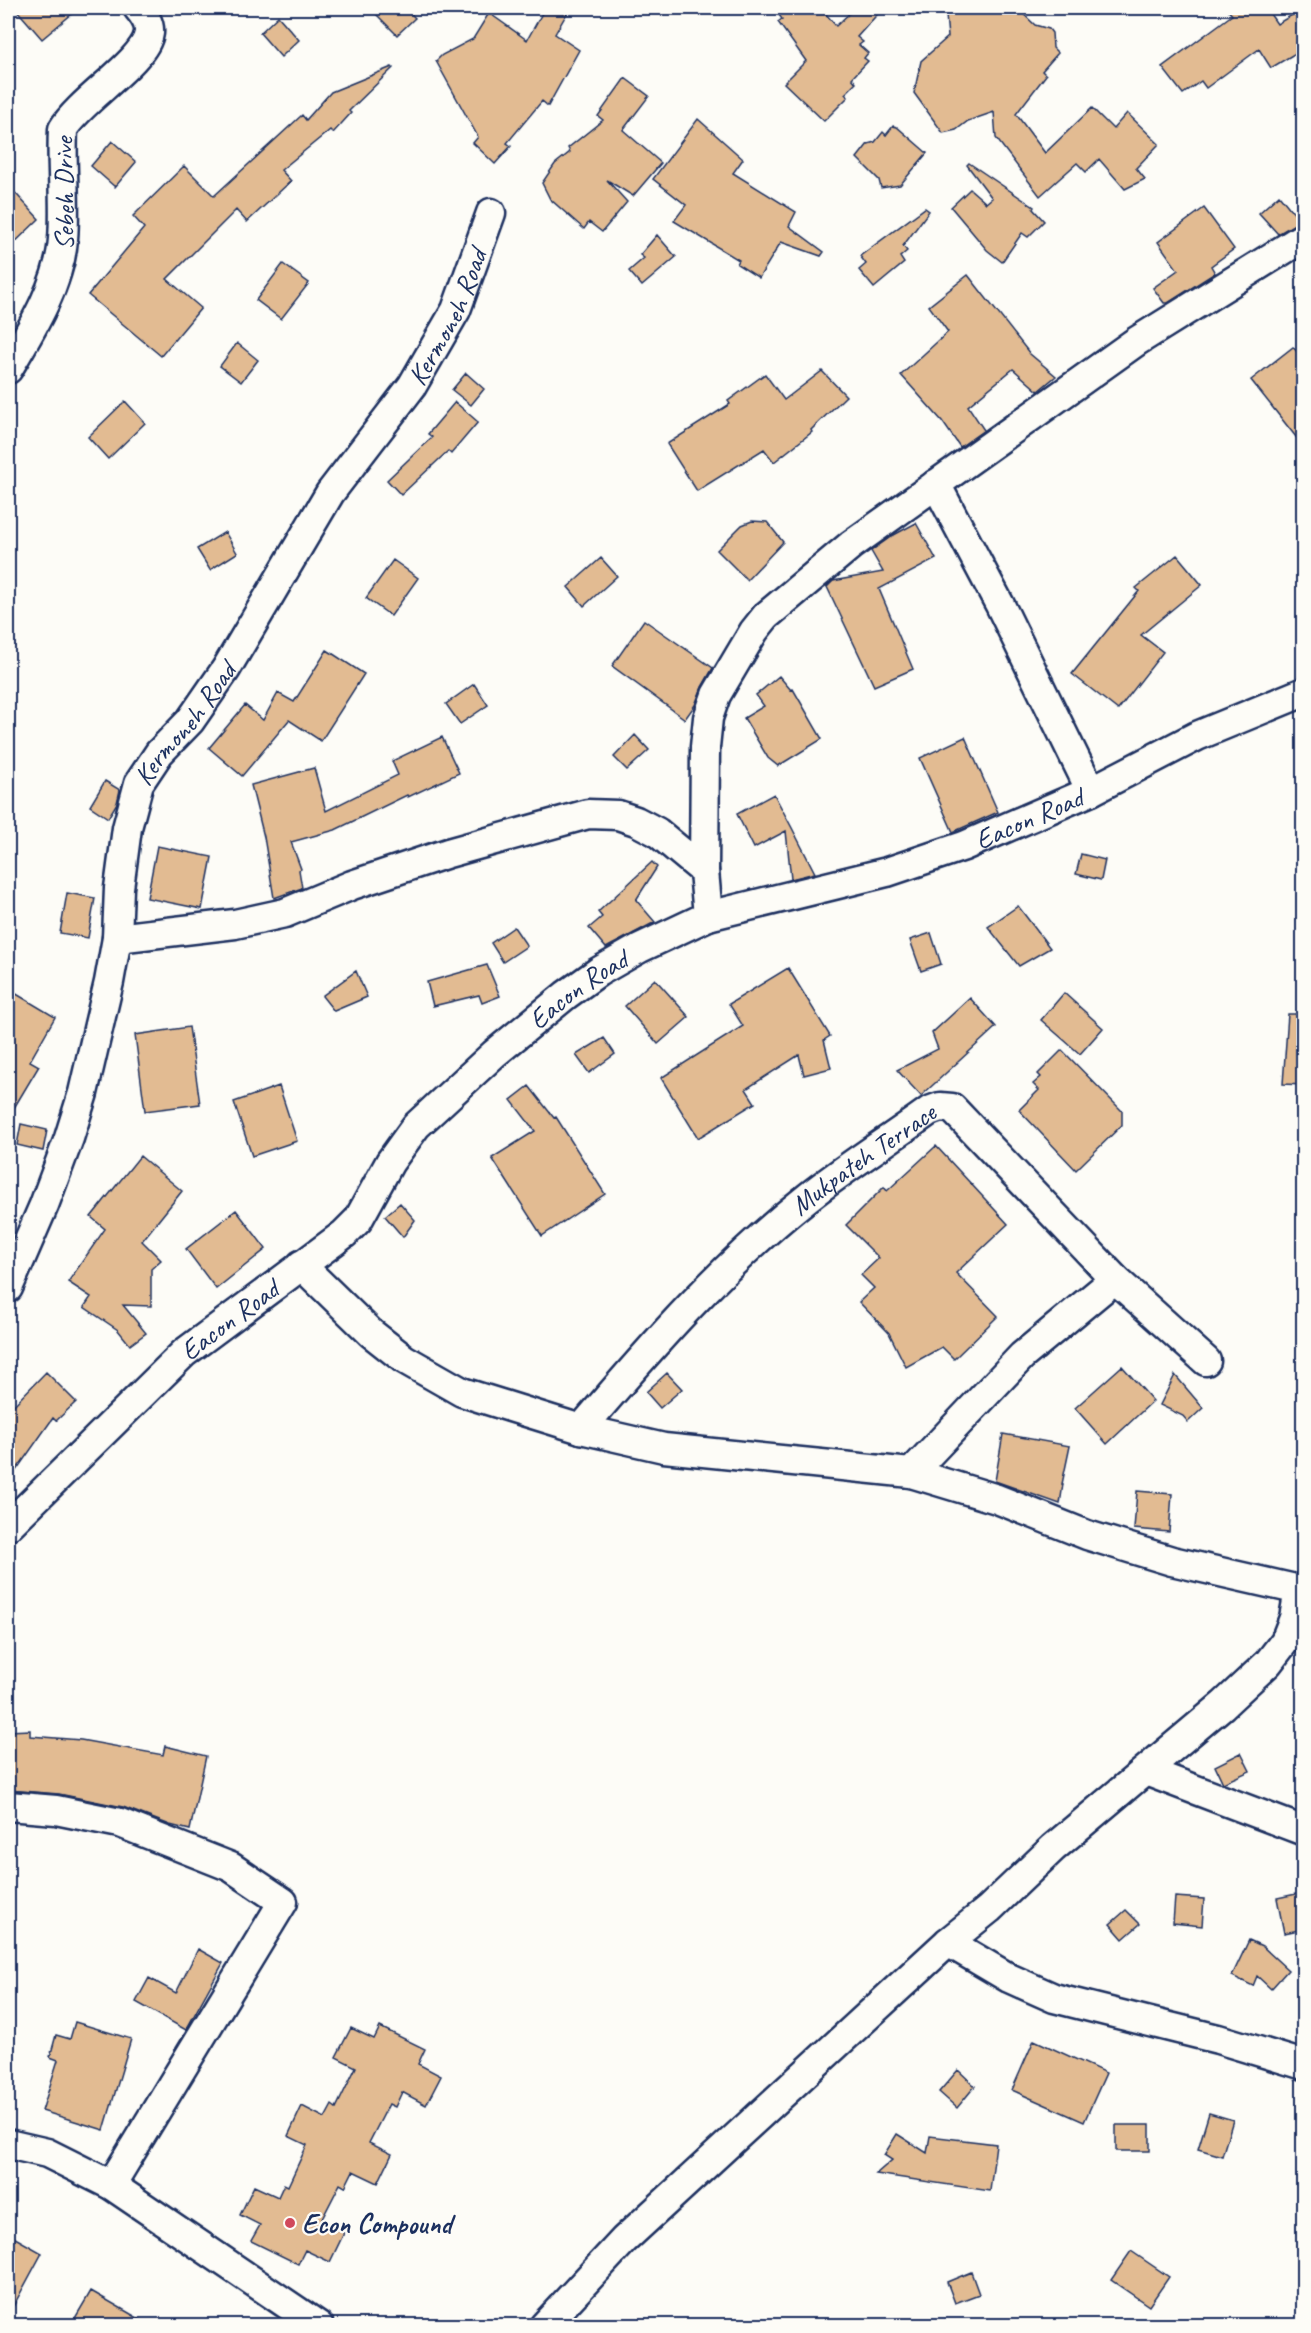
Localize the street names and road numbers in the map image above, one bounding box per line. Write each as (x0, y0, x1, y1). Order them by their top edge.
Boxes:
street label: Sebeh Drive (45, 135, 82, 252)
street label: Kermoneh Road (399, 240, 495, 391)
street label: Kermoneh Road (125, 652, 245, 792)
street label: Eacon Road (969, 778, 1092, 857)
street label: Eacon Road (521, 940, 637, 1036)
street label: Mukpateh Terrace (783, 1094, 944, 1222)
street label: Eacon Road (173, 1269, 289, 1368)

